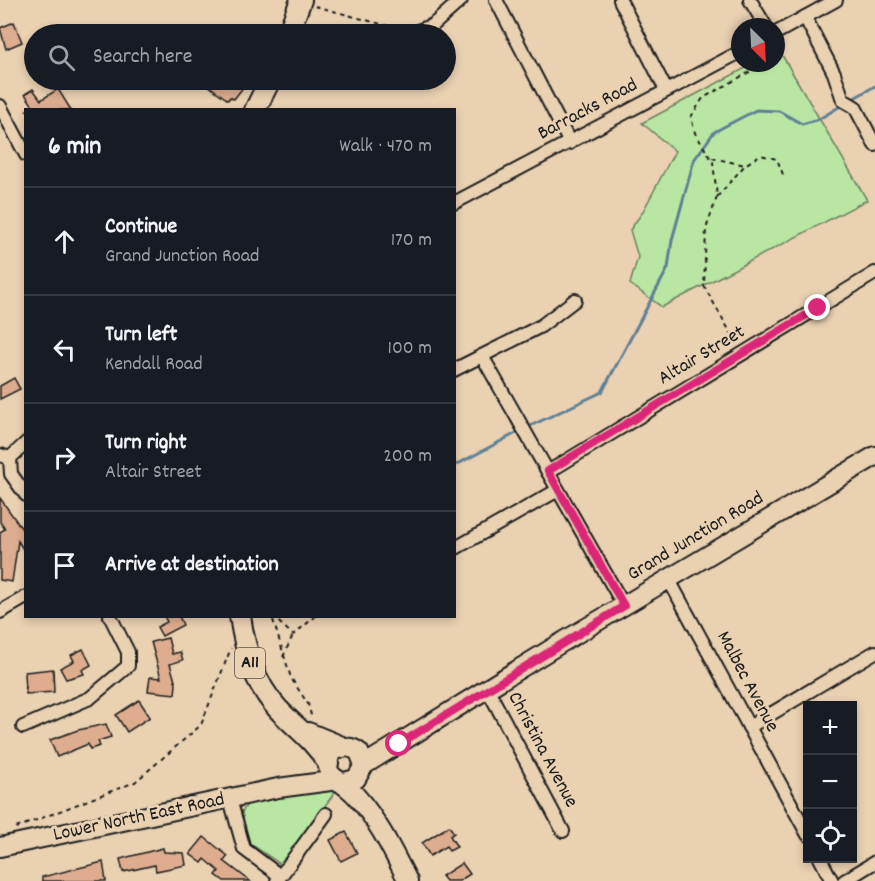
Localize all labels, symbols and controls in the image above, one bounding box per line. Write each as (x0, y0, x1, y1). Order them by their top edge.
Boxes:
north arrow (731, 18, 785, 72)
search box (24, 24, 456, 90)
icon: search (45, 41, 78, 74)
text: Search here (93, 42, 192, 73)
street label: Barracks Road (533, 72, 643, 148)
text: 6 min (48, 129, 101, 166)
text: Walk · 470 m (339, 133, 432, 161)
text: Continue (105, 212, 177, 243)
icon: ahead (48, 225, 81, 258)
text: 170 m (391, 227, 432, 255)
text: Grand Junction Road (105, 243, 259, 271)
route end (804, 294, 830, 320)
street label: Altair Street (653, 319, 751, 393)
text: Turn left (105, 320, 177, 351)
icon: left (48, 333, 81, 366)
text: 100 m (388, 335, 432, 363)
text: Kendall Road (105, 351, 203, 379)
text: Turn right (105, 428, 187, 459)
icon: right (48, 441, 81, 474)
text: 200 m (383, 443, 432, 471)
text: Altair Street (105, 459, 202, 487)
street label: Grand Junction Road (623, 485, 769, 589)
icon: arrive (48, 549, 81, 582)
text: Arrive at destination (105, 550, 279, 581)
street label: Malbec Avenue (709, 627, 785, 738)
road number: A11 (235, 648, 265, 678)
street label: Christina Avenue (500, 687, 584, 813)
map controls (803, 701, 857, 863)
button: + (803, 701, 857, 755)
route start (385, 730, 411, 756)
button: − (803, 755, 857, 809)
street label: Lower North East Road (51, 786, 227, 850)
button: locate (803, 809, 857, 863)

